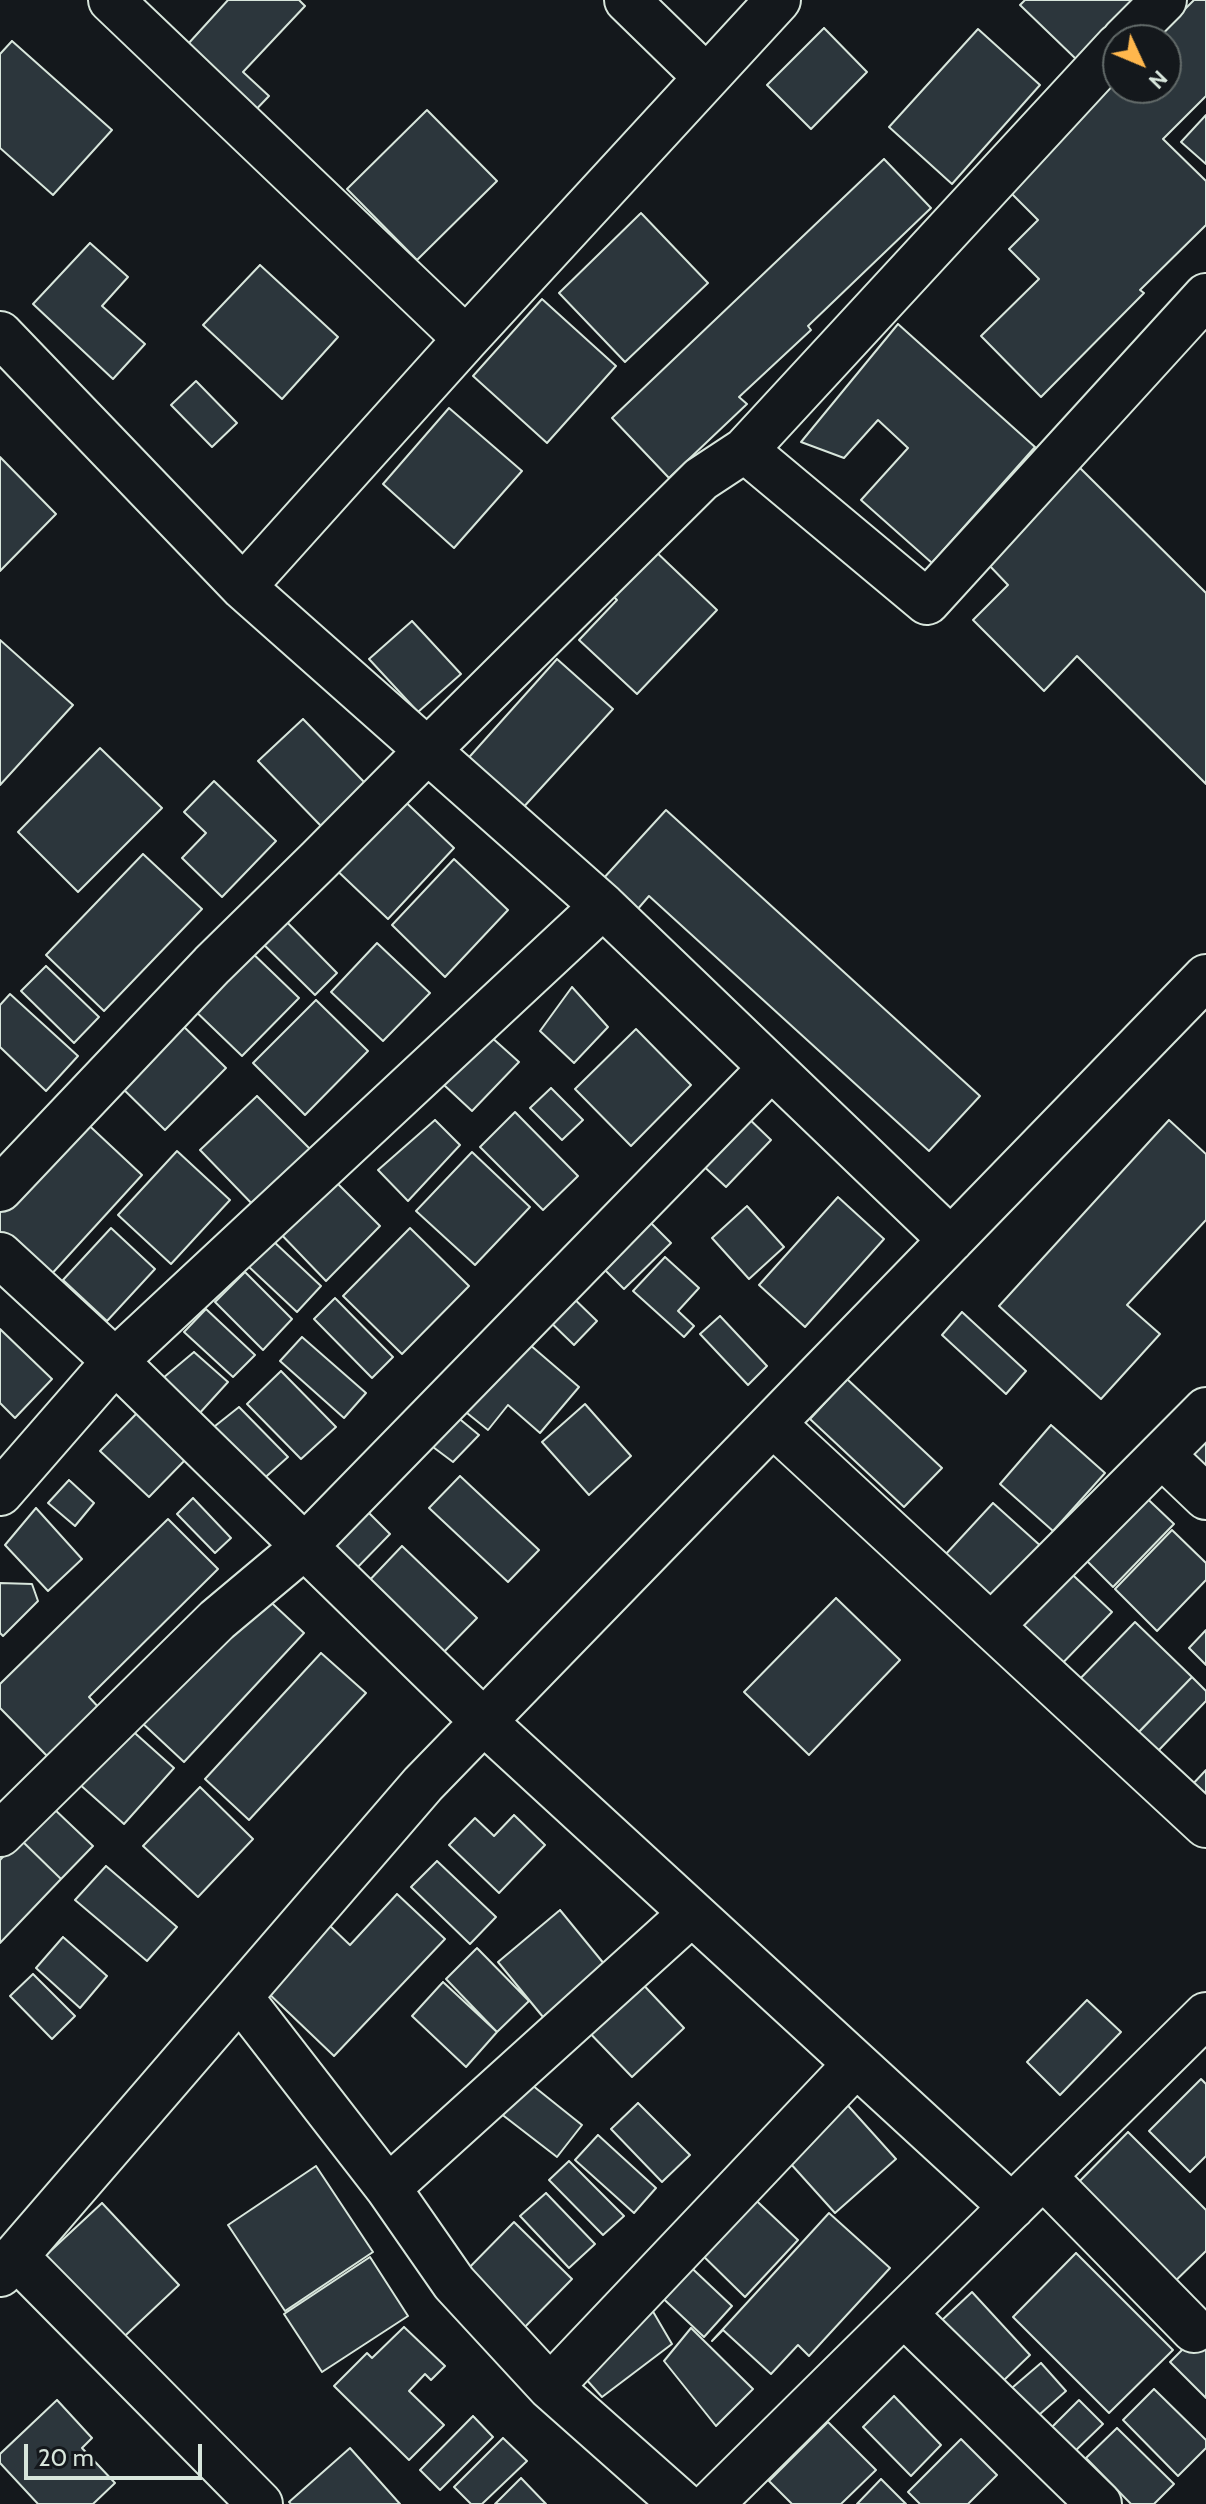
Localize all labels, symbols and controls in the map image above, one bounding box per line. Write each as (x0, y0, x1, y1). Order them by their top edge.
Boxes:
north arrow (1102, 24, 1182, 104)
text: N (1143, 65, 1173, 95)
scale bar (28, 2428, 206, 2478)
text: 20 m (38, 2443, 94, 2472)

